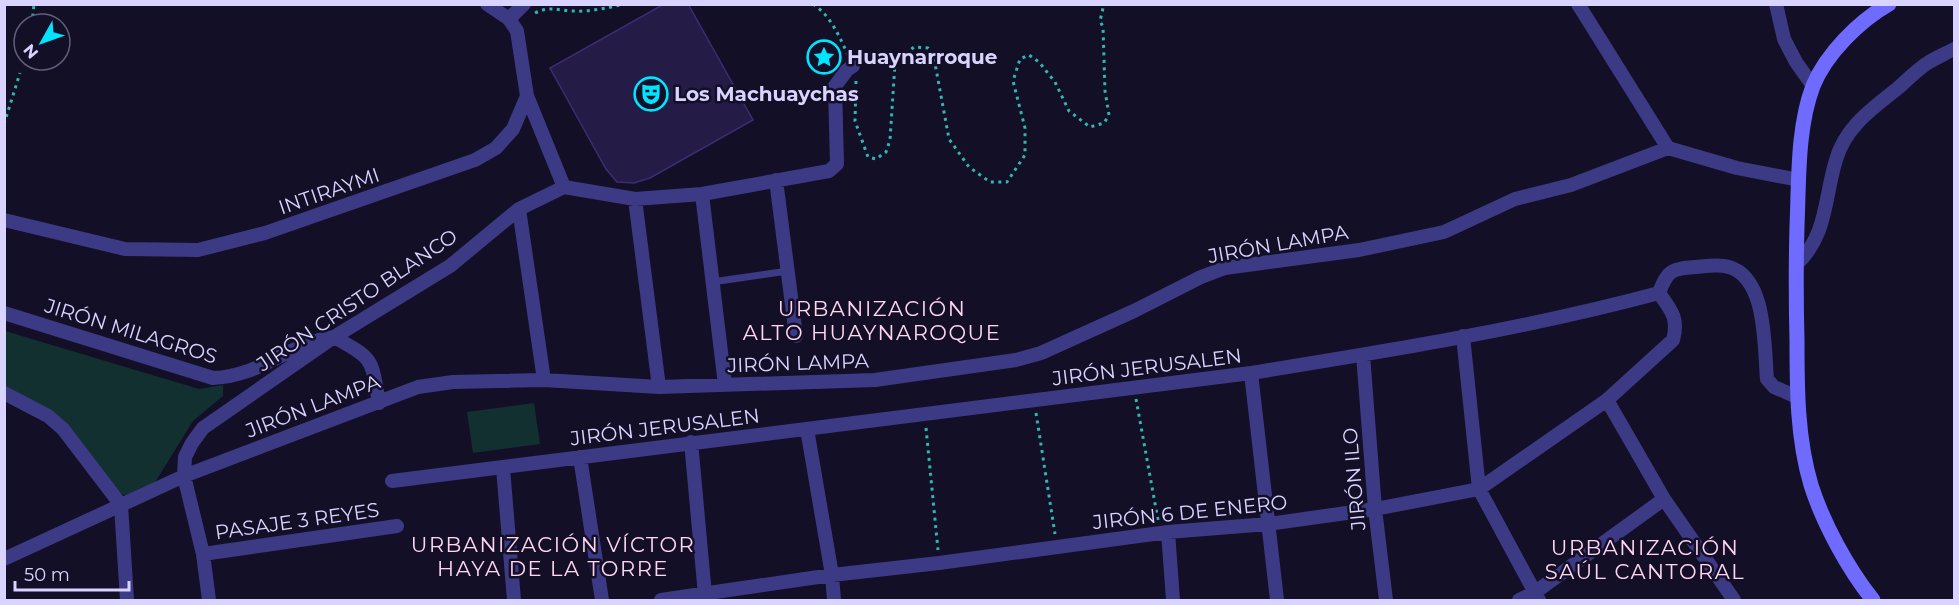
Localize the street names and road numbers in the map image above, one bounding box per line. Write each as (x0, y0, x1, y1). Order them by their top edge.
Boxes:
street label: INTIRAYMI (275, 163, 383, 219)
street label: JIRÓN LAMPA (1205, 220, 1351, 268)
street label: JIRÓN CRISTO BLANCO (251, 224, 462, 377)
street label: JIRÓN MILAGROS (41, 293, 220, 369)
street label: JIRÓN JERUSALEN (1050, 343, 1243, 391)
street label: JIRÓN LAMPA (726, 349, 870, 378)
street label: JIRÓN LAMPA (242, 369, 384, 443)
street label: JIRÓN JERUSALEN (568, 403, 761, 451)
street label: JIRÓN ILO (1338, 427, 1371, 532)
street label: JIRÓN 6 DE ENERO (1090, 490, 1289, 534)
street label: PASAJE 3 REYES (213, 498, 381, 544)

